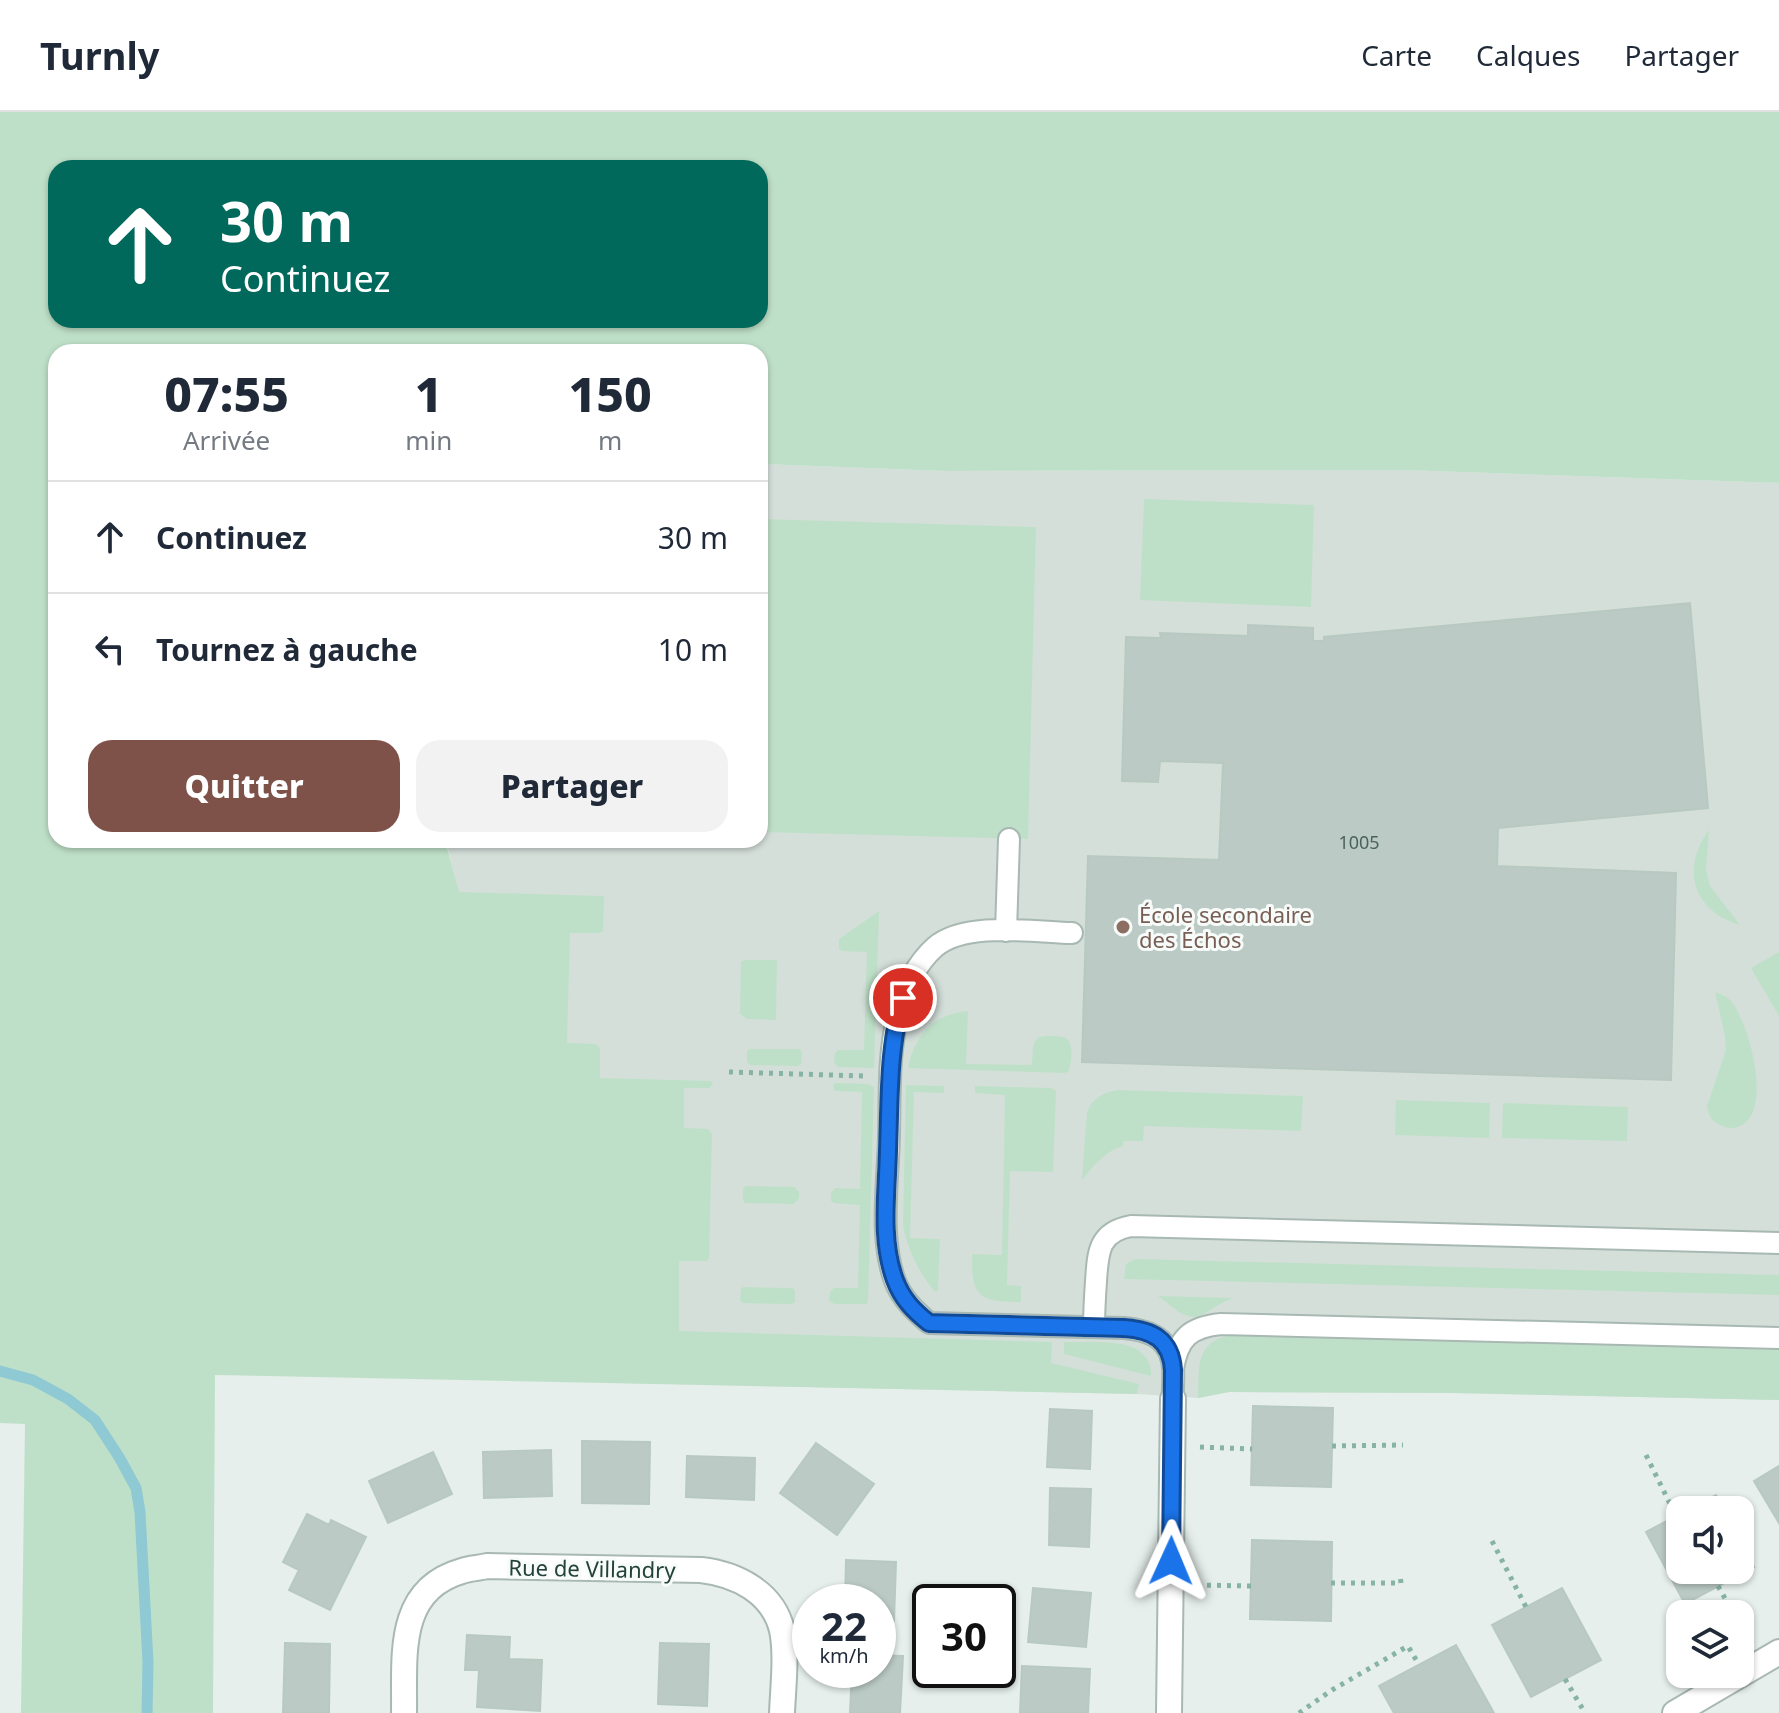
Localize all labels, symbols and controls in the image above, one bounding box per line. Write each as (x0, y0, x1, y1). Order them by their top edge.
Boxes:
text: Turnly (40, 29, 159, 81)
text: Carte (1361, 36, 1432, 74)
text: Calques (1476, 36, 1580, 74)
text: Partager (1624, 36, 1739, 74)
text: 30 m (220, 182, 353, 258)
icon: ahead (88, 192, 192, 296)
text: Continuez (220, 254, 390, 303)
text: 07:55 (164, 361, 289, 426)
text: 1 (415, 361, 443, 426)
text: 150 (569, 361, 652, 426)
text: Arrivée (183, 422, 270, 458)
text: min (405, 422, 452, 458)
text: m (598, 422, 622, 458)
icon: ahead (88, 515, 132, 559)
text: Continuez (156, 517, 307, 558)
text: 30 m (658, 517, 728, 558)
icon: left (88, 627, 132, 671)
text: Tournez à gauche (156, 629, 418, 670)
text: 10 m (658, 629, 728, 670)
button: Quitter (88, 740, 400, 832)
button: Partager (416, 740, 728, 832)
house number: 1005 (1338, 830, 1380, 854)
place label: École secondaire des Échos (1139, 899, 1312, 954)
marker: École secondaire des Échos (1114, 918, 1132, 936)
pin (869, 964, 937, 1032)
icon: arrive (881, 976, 925, 1020)
map controls (1666, 1496, 1754, 1688)
button: sound (1666, 1496, 1754, 1584)
position arrow (1129, 1519, 1213, 1603)
street label: Rue de Villandry (508, 1552, 677, 1584)
speed limit sign: 30 (912, 1584, 1016, 1688)
text: 22 (821, 1598, 867, 1653)
button: layers (1666, 1600, 1754, 1688)
text: km/h (819, 1642, 869, 1669)

